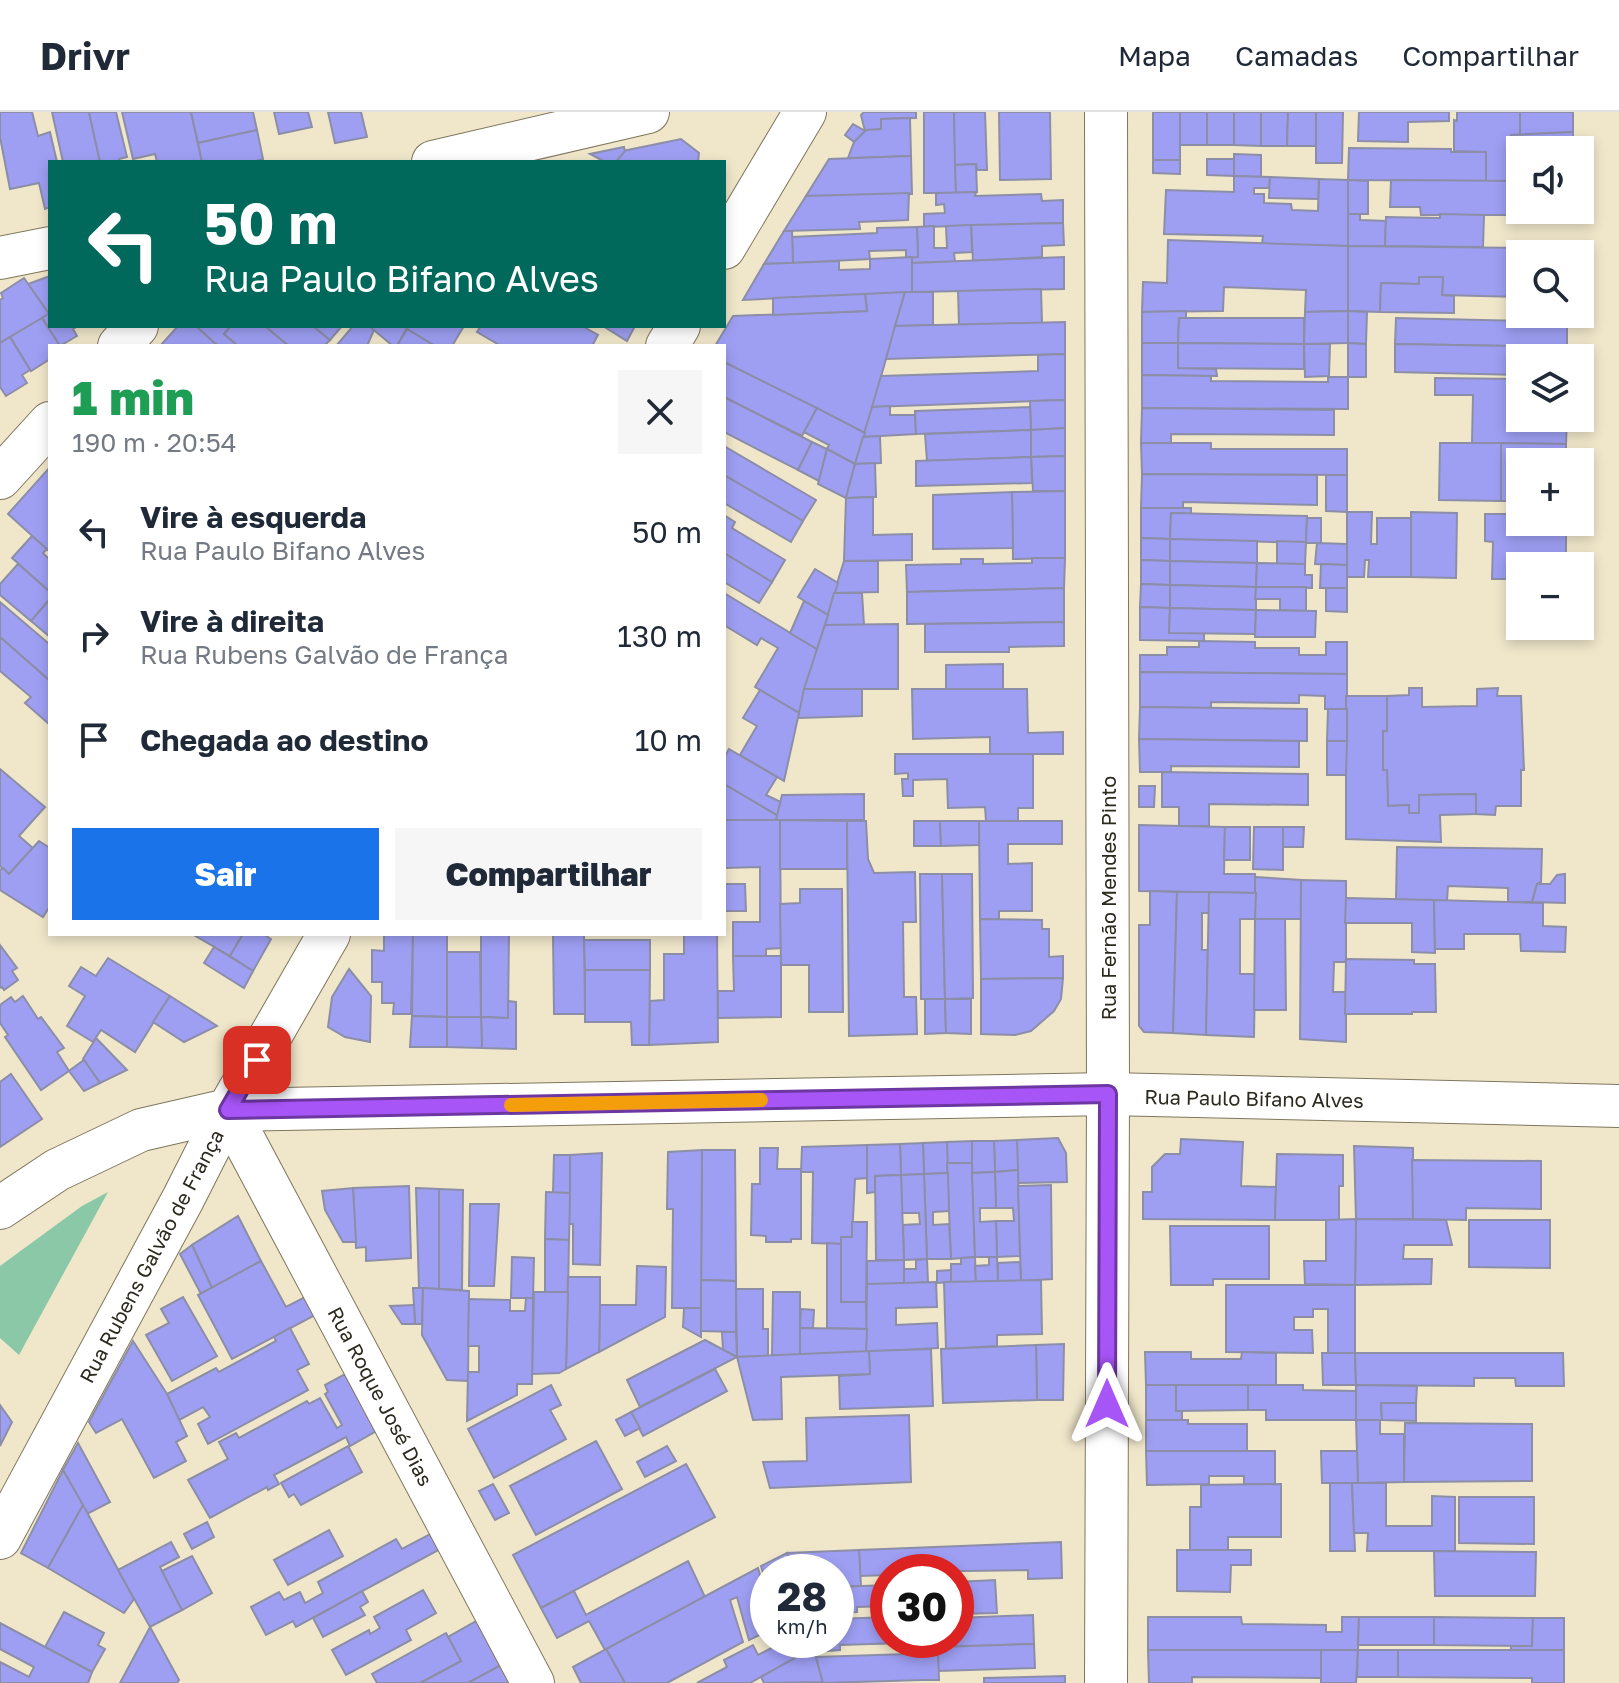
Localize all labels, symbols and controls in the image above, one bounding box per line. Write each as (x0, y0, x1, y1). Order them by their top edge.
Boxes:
text: Drivr (40, 33, 130, 78)
text: Mapa (1118, 39, 1191, 72)
text: Camadas (1235, 39, 1358, 72)
text: Compartilhar (1402, 39, 1579, 72)
map controls (1506, 136, 1594, 640)
button: sound (1506, 136, 1594, 224)
text: 50 m (204, 189, 338, 256)
icon: left (72, 192, 176, 296)
button: search (1506, 240, 1594, 328)
text: Rua Paulo Bifano Alves (204, 257, 599, 300)
button: layers (1506, 344, 1594, 432)
text: 1 min (72, 368, 194, 426)
button: close (618, 370, 702, 454)
text: 190 m · 20:54 (72, 427, 237, 458)
button: + (1506, 448, 1594, 536)
text: Vire à esquerda (140, 499, 366, 535)
icon: left (72, 510, 116, 554)
text: 50 m (632, 514, 702, 550)
text: Rua Paulo Bifano Alves (140, 535, 425, 566)
button: − (1506, 552, 1594, 640)
text: Vire à direita (140, 603, 324, 639)
icon: right (72, 614, 116, 658)
text: 130 m (617, 618, 702, 654)
text: Rua Rubens Galvão de França (140, 639, 508, 670)
icon: arrive (72, 718, 116, 762)
text: Chegada ao destino (140, 722, 428, 758)
text: 10 m (635, 722, 702, 758)
street label: Rua Fernão Mendes Pinto (1096, 776, 1120, 1020)
button: Sair (72, 828, 379, 920)
button: Compartilhar (395, 828, 702, 920)
pin (223, 1026, 291, 1094)
icon: arrive (235, 1038, 279, 1082)
street label: Rua Paulo Bifano Alves (1144, 1084, 1364, 1112)
street label: Rua Rubens Galvão de França (74, 1125, 228, 1387)
street label: Rua Roque José Dias (324, 1302, 438, 1490)
position arrow (1065, 1362, 1149, 1446)
speed limit sign: 30 (870, 1554, 974, 1658)
text: 28 (777, 1572, 827, 1620)
text: km/h (777, 1614, 827, 1638)

